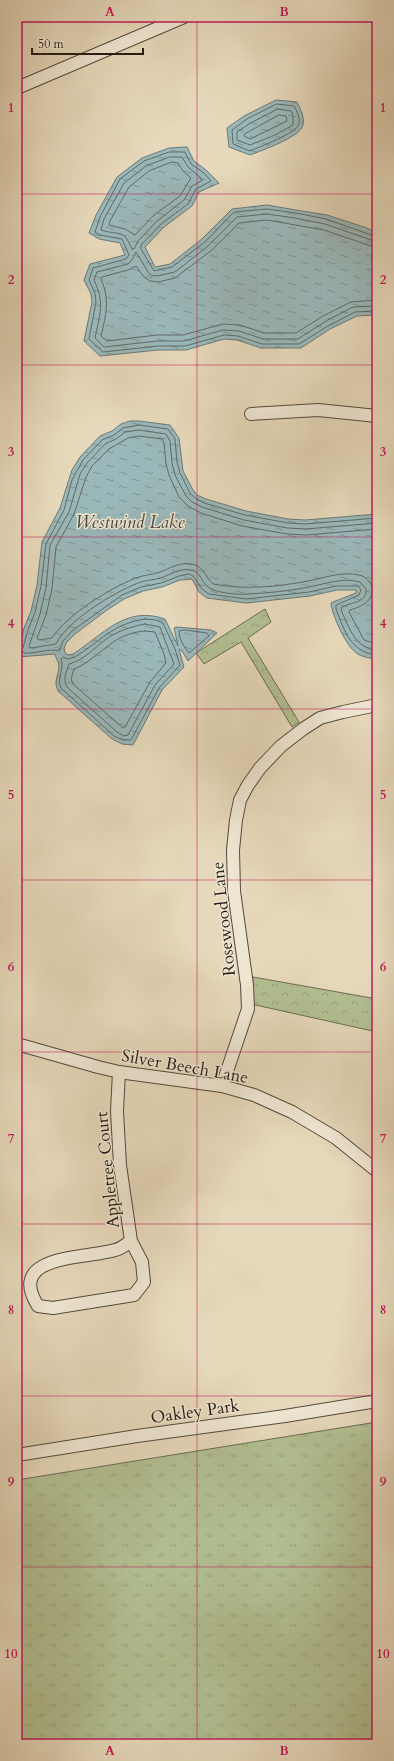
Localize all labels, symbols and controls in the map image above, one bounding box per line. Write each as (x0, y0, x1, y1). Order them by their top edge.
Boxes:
text: A (105, 3, 115, 21)
text: B (279, 3, 289, 21)
scale bar (32, 30, 143, 56)
text: 50 m (38, 36, 65, 52)
text: 1 (8, 99, 14, 117)
text: 1 (380, 99, 386, 117)
text: 2 (8, 271, 15, 289)
text: 2 (380, 271, 387, 289)
text: 3 (8, 443, 15, 461)
text: 3 (380, 443, 387, 461)
water label: Westwind Lake (75, 510, 186, 535)
text: 4 (8, 615, 15, 633)
text: 4 (380, 615, 387, 633)
text: 5 (8, 786, 14, 804)
text: 5 (380, 786, 386, 804)
street label: Rosewood Lane (206, 861, 241, 977)
text: 6 (8, 958, 15, 976)
text: 6 (380, 958, 387, 976)
street label: Silver Beech Lane (120, 1044, 250, 1089)
street label: Appletree Court (90, 1110, 125, 1229)
text: 7 (8, 1130, 15, 1148)
text: 7 (380, 1130, 387, 1148)
text: 8 (8, 1301, 14, 1319)
text: 8 (380, 1301, 386, 1319)
street label: Oakley Park (149, 1394, 242, 1429)
text: 9 (8, 1473, 15, 1491)
text: 9 (380, 1473, 387, 1491)
text: 10 (4, 1645, 18, 1663)
text: 10 (376, 1645, 390, 1663)
text: A (105, 1742, 115, 1760)
text: B (279, 1742, 289, 1760)

